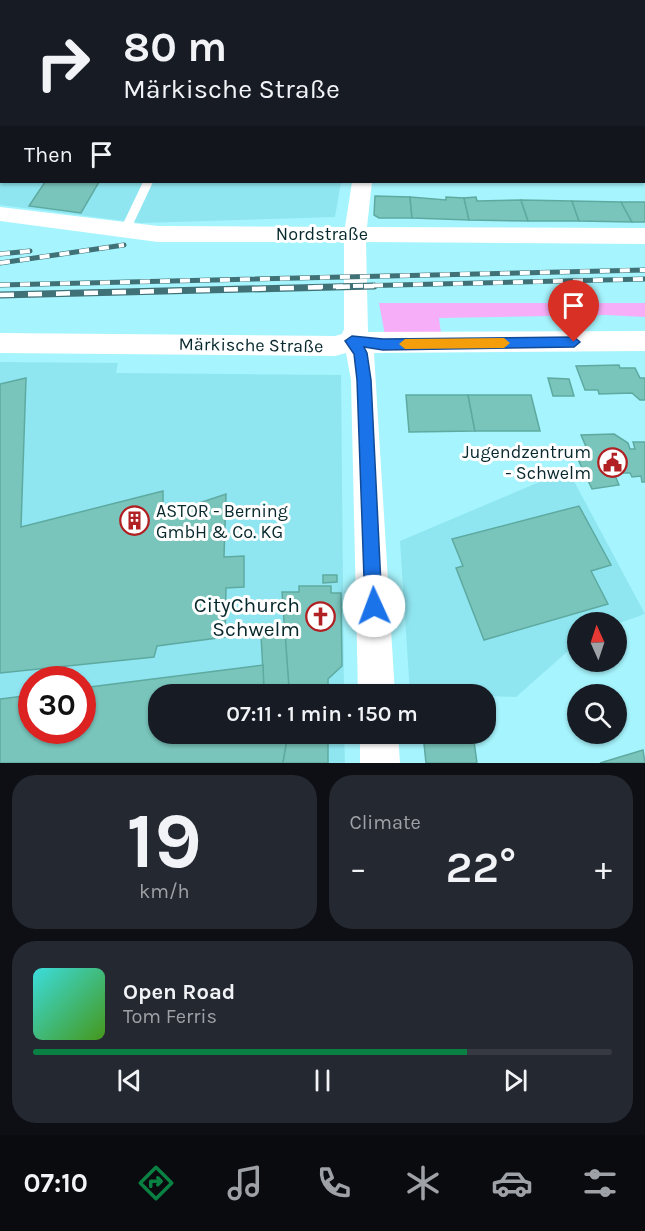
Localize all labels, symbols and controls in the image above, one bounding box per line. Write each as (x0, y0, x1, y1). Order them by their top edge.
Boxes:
text: 80 m (123, 22, 227, 72)
icon: right (24, 24, 102, 102)
text: Märkische Straße (123, 73, 340, 105)
icon: arrive (85, 138, 118, 171)
text: Then (24, 142, 73, 168)
street label: Nordstraße (276, 223, 368, 245)
pin (548, 280, 599, 342)
icon: arrive (557, 289, 590, 322)
street label: Märkische Straße (178, 333, 324, 357)
place label: Jugendzentrum - Schwelm (462, 441, 591, 484)
public building icon: Jugendzentrum - Schwelm (596, 446, 628, 478)
place label: ASTOR - Berning GmbH & Co. KG (156, 500, 288, 543)
building icon: ASTOR - Berning GmbH & Co. KG (119, 505, 151, 537)
position arrow (342, 574, 406, 638)
place label: CityChurch Schwelm (194, 593, 300, 641)
church icon: CityChurch Schwelm (305, 601, 337, 633)
north arrow (567, 612, 627, 672)
map controls (567, 612, 627, 744)
speed limit sign: 30 (18, 666, 96, 744)
button: search (567, 684, 627, 744)
text: 07:11 · 1 min · 150 m (226, 701, 418, 727)
text: 19 (127, 795, 202, 887)
text: Climate (350, 811, 421, 834)
text: 22° (445, 841, 516, 893)
text: − (350, 849, 367, 887)
text: + (595, 849, 612, 887)
text: km/h (139, 880, 190, 903)
text: Open Road (123, 979, 235, 1005)
text: Tom Ferris (123, 1005, 217, 1028)
icon: previous (113, 1064, 146, 1097)
icon: pause (306, 1064, 339, 1097)
icon: next (499, 1064, 532, 1097)
icon: directions (135, 1162, 177, 1204)
icon: music (224, 1162, 266, 1204)
icon: phone (313, 1162, 355, 1204)
icon: climate (402, 1162, 444, 1204)
icon: car (491, 1162, 533, 1204)
icon: filters (579, 1162, 621, 1204)
text: 07:10 (23, 1167, 88, 1199)

